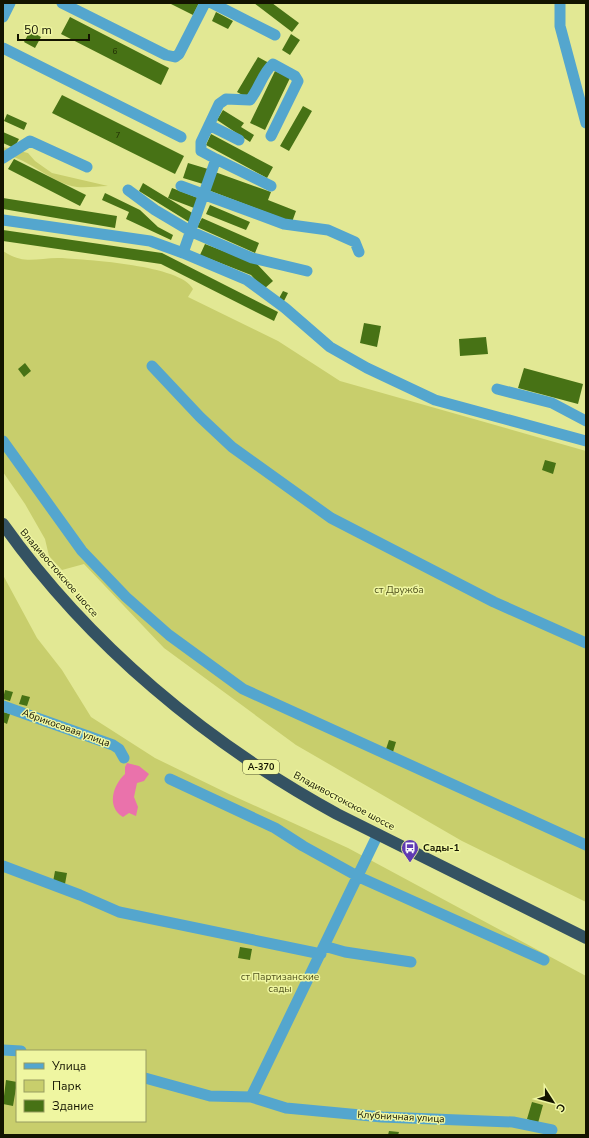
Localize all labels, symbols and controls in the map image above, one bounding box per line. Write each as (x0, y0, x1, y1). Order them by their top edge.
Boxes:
scale bar (18, 16, 89, 42)
text: 50 m (24, 22, 52, 38)
house number: 6 (113, 46, 118, 57)
house number: 7 (116, 130, 121, 141)
street label: Владивостокское шоссе (17, 526, 101, 620)
park label: ст Дружба (374, 583, 424, 597)
street label: Абрикосовая улица (20, 706, 112, 750)
road number: А-370 (243, 760, 279, 774)
street label: Владивостокское шоссе (291, 768, 397, 834)
bus stop icon: Сады-1 (400, 838, 420, 863)
place label: Сады-1 (423, 841, 460, 855)
park label: ст Партизанские сады (241, 970, 319, 996)
legend (16, 1050, 146, 1122)
text: Улица (51, 1058, 86, 1074)
text: Парк (52, 1078, 82, 1094)
north arrow (533, 1082, 573, 1122)
text: Здание (52, 1098, 94, 1114)
text: С (552, 1100, 569, 1115)
street label: Клубничная улица (357, 1108, 445, 1126)

